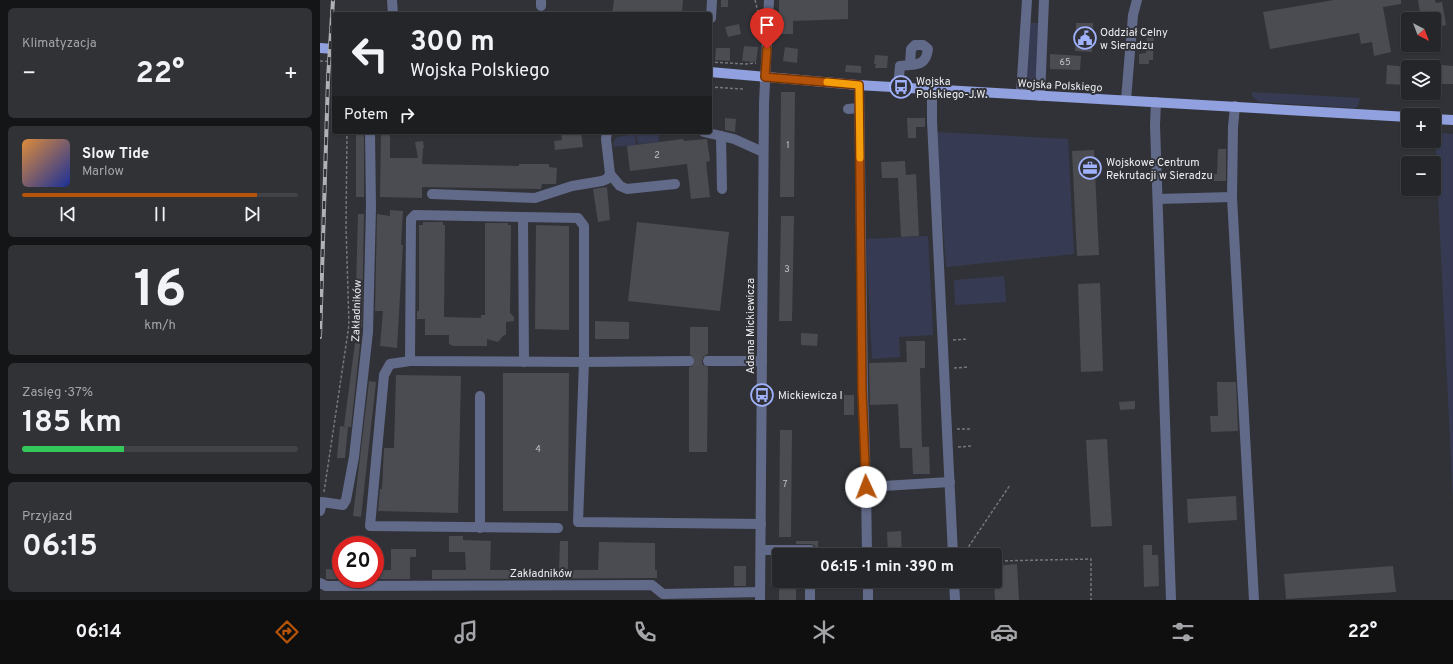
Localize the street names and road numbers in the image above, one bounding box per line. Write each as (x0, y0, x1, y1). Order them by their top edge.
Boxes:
street label: Wojska Polskiego (1017, 77, 1103, 95)
street label: Adama Mickiewicza (744, 278, 758, 374)
street label: Zakładników (349, 280, 365, 342)
street label: Zakładników (510, 567, 572, 581)

